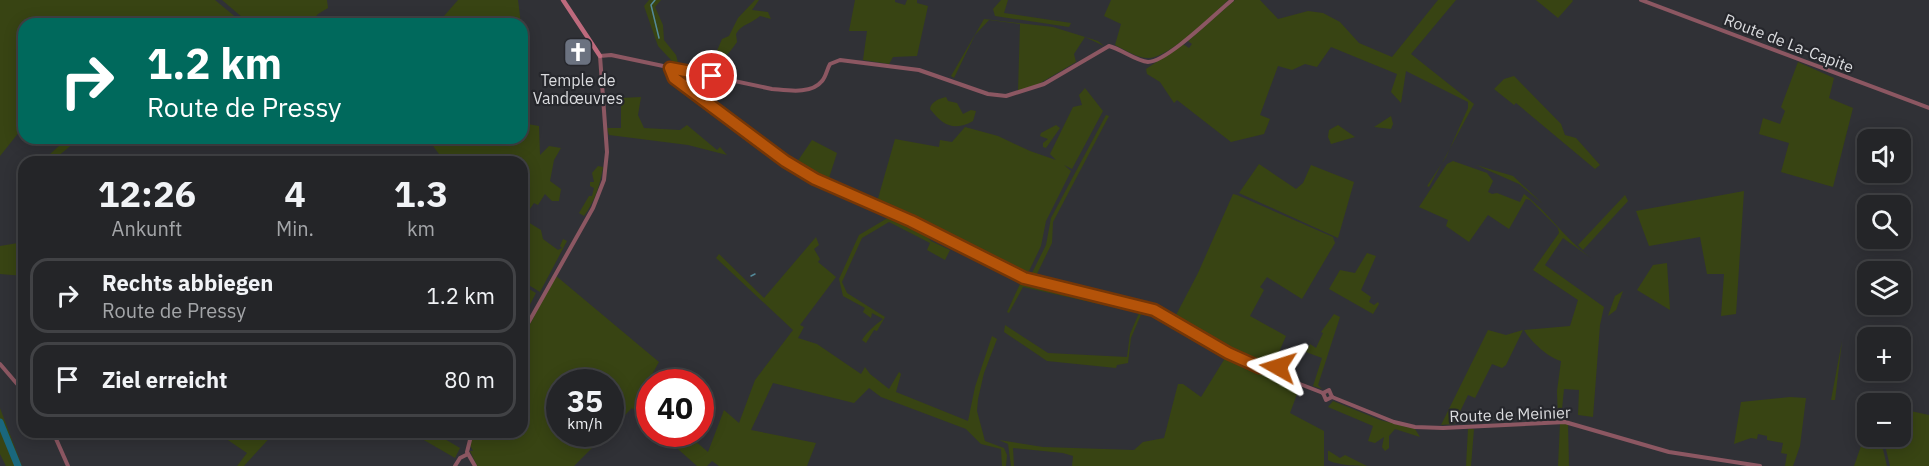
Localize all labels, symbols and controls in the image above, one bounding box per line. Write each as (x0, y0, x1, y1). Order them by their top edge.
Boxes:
street label: Route de La-Capite (1721, 9, 1857, 77)
text: 1.2 km (147, 36, 282, 91)
church icon: Temple de Vandœuvres (562, 36, 594, 68)
icon: right (48, 42, 126, 120)
pin (686, 50, 737, 101)
icon: arrive (695, 59, 728, 92)
place label: Temple de Vandœuvres (533, 70, 623, 108)
text: Route de Pressy (147, 89, 342, 124)
map controls (1857, 129, 1911, 447)
button: sound (1857, 129, 1911, 183)
text: 12:26 (98, 170, 196, 217)
text: 4 (284, 170, 306, 217)
text: 1.3 (394, 170, 448, 217)
button: search (1857, 195, 1911, 249)
text: Ankunft (112, 215, 182, 242)
text: Min. (276, 215, 314, 242)
text: km (407, 215, 435, 242)
button: layers (1857, 261, 1911, 315)
text: Rechts abbiegen (102, 268, 273, 297)
icon: right (51, 279, 84, 312)
text: 1.2 km (427, 281, 495, 310)
text: Route de Pressy (102, 297, 246, 324)
button: + (1857, 327, 1911, 381)
position arrow (1246, 335, 1310, 399)
icon: arrive (51, 363, 84, 396)
text: Ziel erreicht (102, 365, 227, 394)
text: 80 m (444, 365, 495, 394)
speed limit sign: 40 (636, 369, 714, 447)
text: 35 (567, 381, 603, 420)
button: − (1857, 393, 1911, 447)
street label: Route de Meinier (1449, 402, 1571, 426)
text: km/h (567, 414, 603, 433)

